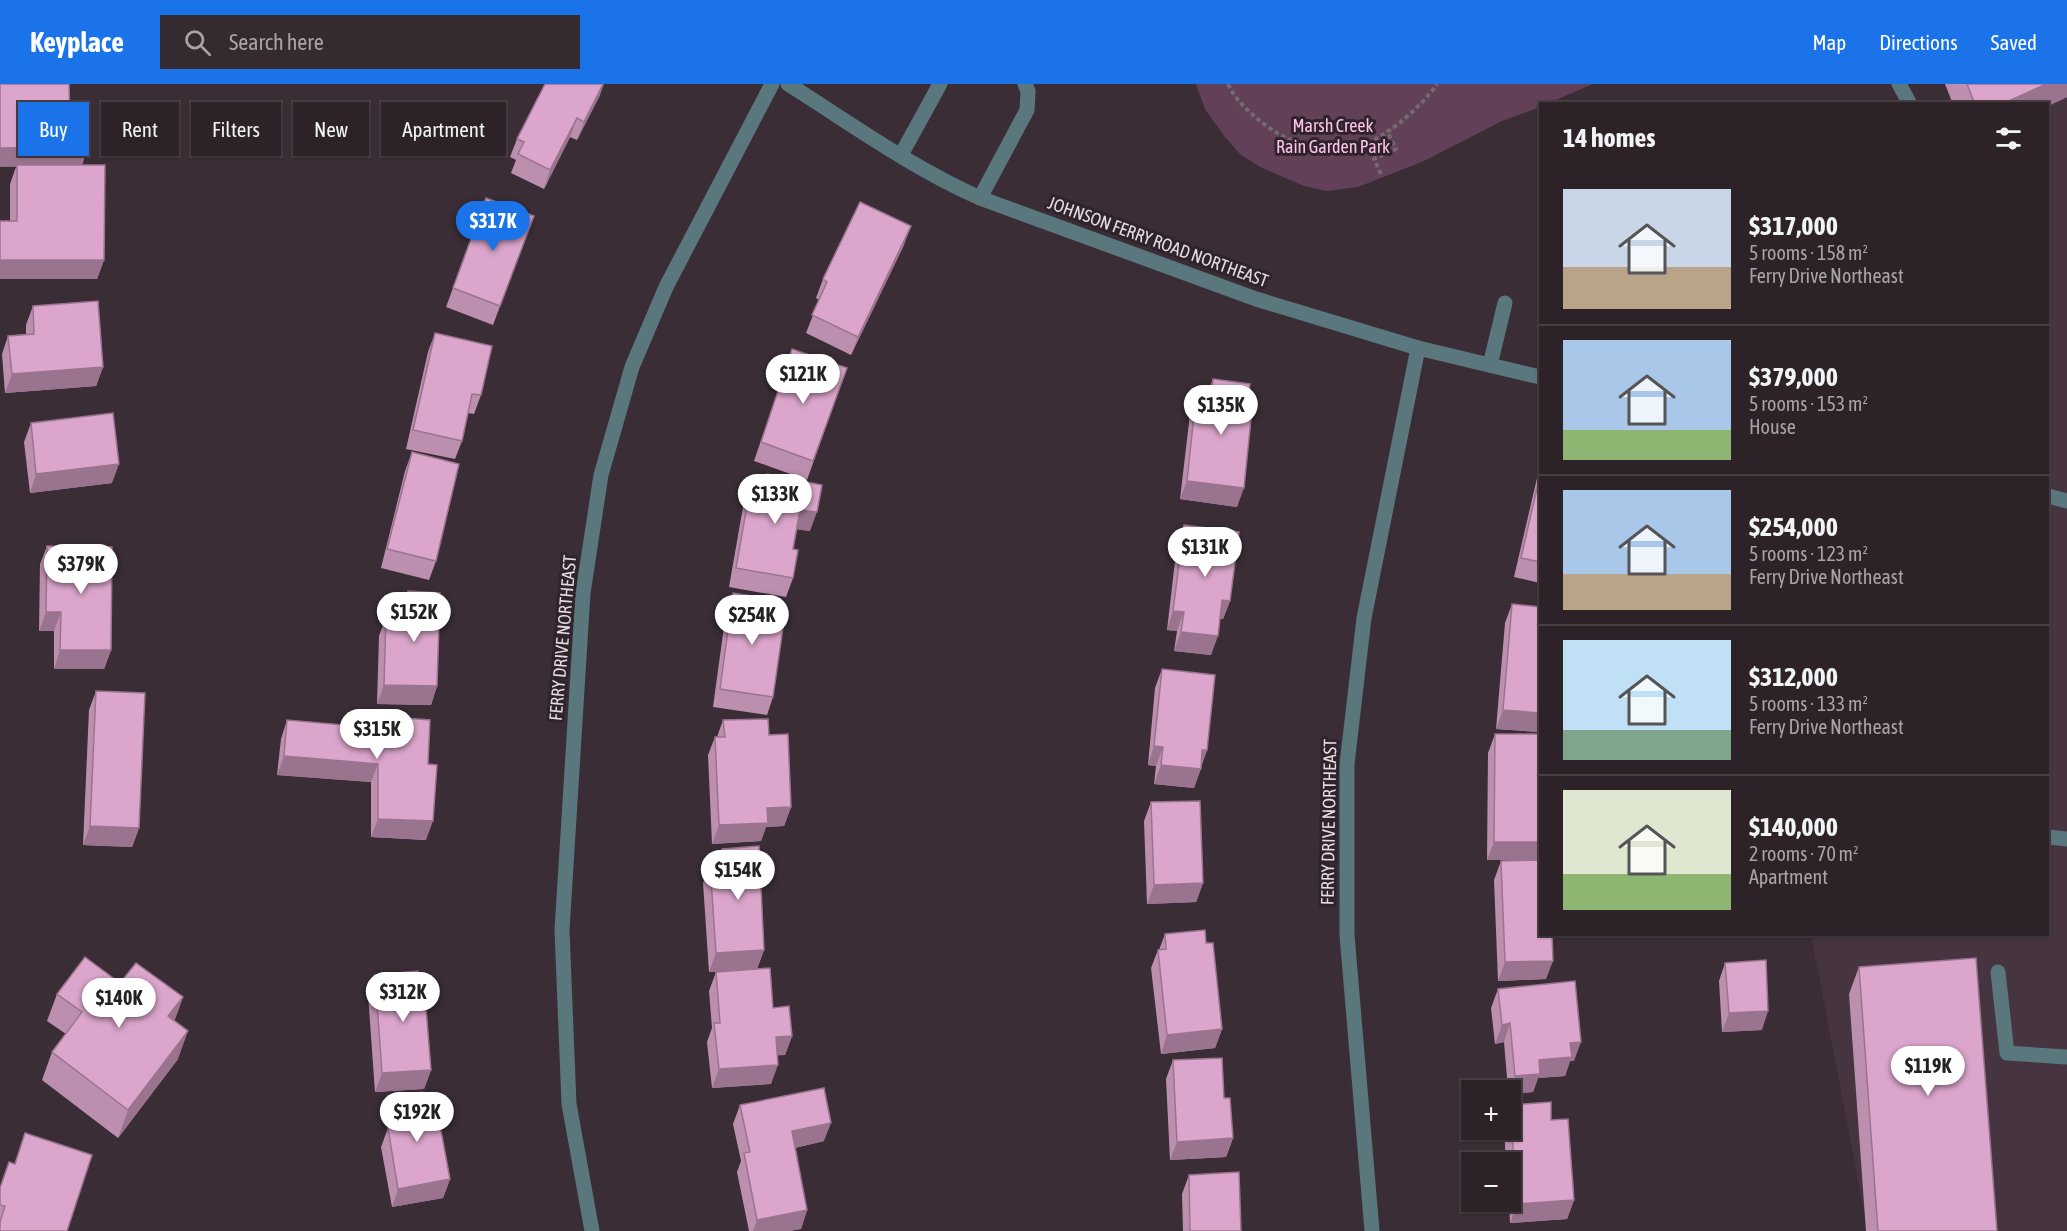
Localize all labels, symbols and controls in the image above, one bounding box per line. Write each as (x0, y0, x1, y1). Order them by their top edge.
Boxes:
search box (160, 15, 580, 69)
text: Keyplace (30, 26, 124, 58)
icon: search (181, 26, 214, 59)
text: Search here (229, 29, 324, 55)
text: Map (1812, 30, 1846, 54)
text: Directions (1879, 30, 1958, 54)
text: Saved (1991, 30, 2037, 54)
chip: Buy (18, 102, 89, 156)
chip: Rent (101, 102, 179, 156)
chip: Filters (191, 102, 281, 156)
chip: New (293, 102, 369, 156)
chip: Apartment (381, 102, 506, 156)
park label: Marsh Creek Rain Garden Park (1276, 115, 1390, 157)
icon: filters (1992, 122, 2025, 155)
text: 14 homes (1563, 123, 1656, 153)
street label: JOHNSON FERRY ROAD NORTHEAST (1045, 192, 1271, 291)
pin: $317K (451, 201, 535, 252)
text: $317K (470, 209, 516, 232)
text: $317,000 (1749, 211, 1838, 241)
icon: home (1611, 213, 1683, 285)
text: 5 rooms · 158 m² (1749, 241, 1868, 264)
text: Ferry Drive Northeast (1749, 264, 1904, 287)
pin: $121K (761, 354, 845, 405)
text: $121K (780, 362, 826, 385)
text: $379,000 (1749, 362, 1838, 392)
icon: home (1611, 364, 1683, 436)
pin: $135K (1179, 385, 1263, 436)
text: 5 rooms · 153 m² (1749, 392, 1868, 415)
text: $135K (1198, 393, 1244, 416)
text: House (1749, 415, 1796, 438)
pin: $133K (733, 474, 817, 525)
text: $133K (752, 482, 798, 505)
text: $254,000 (1749, 512, 1838, 542)
icon: home (1611, 514, 1683, 586)
pin: $131K (1163, 527, 1247, 578)
text: $131K (1182, 535, 1228, 558)
text: 5 rooms · 123 m² (1749, 542, 1868, 565)
pin: $379K (39, 544, 123, 595)
text: $379K (58, 552, 104, 575)
street label: FERRY DRIVE NORTHEAST (545, 554, 580, 722)
text: Ferry Drive Northeast (1749, 565, 1904, 588)
pin: $152K (372, 592, 456, 643)
pin: $254K (710, 595, 794, 646)
text: $152K (391, 600, 437, 623)
text: $254K (729, 603, 775, 626)
text: $312,000 (1749, 662, 1838, 692)
icon: home (1611, 664, 1683, 736)
text: 5 rooms · 133 m² (1749, 692, 1868, 715)
pin: $315K (335, 709, 419, 760)
text: Ferry Drive Northeast (1749, 715, 1904, 738)
text: $315K (354, 717, 400, 740)
street label: FERRY DRIVE NORTHEAST (1317, 739, 1340, 905)
text: $140,000 (1749, 812, 1838, 842)
icon: home (1611, 814, 1683, 886)
text: 2 rooms · 70 m² (1749, 842, 1859, 865)
pin: $154K (696, 850, 780, 901)
text: $154K (715, 858, 761, 881)
text: Apartment (1749, 865, 1828, 888)
pin: $312K (361, 972, 445, 1023)
pin: $140K (77, 978, 161, 1029)
text: $312K (380, 980, 426, 1003)
text: $140K (96, 986, 142, 1009)
pin: $119K (1886, 1046, 1970, 1097)
text: $119K (1905, 1054, 1951, 1077)
map controls (1461, 1080, 1521, 1212)
button: + (1461, 1080, 1521, 1140)
pin: $192K (375, 1092, 459, 1143)
text: $192K (394, 1100, 440, 1123)
button: − (1461, 1152, 1521, 1212)

